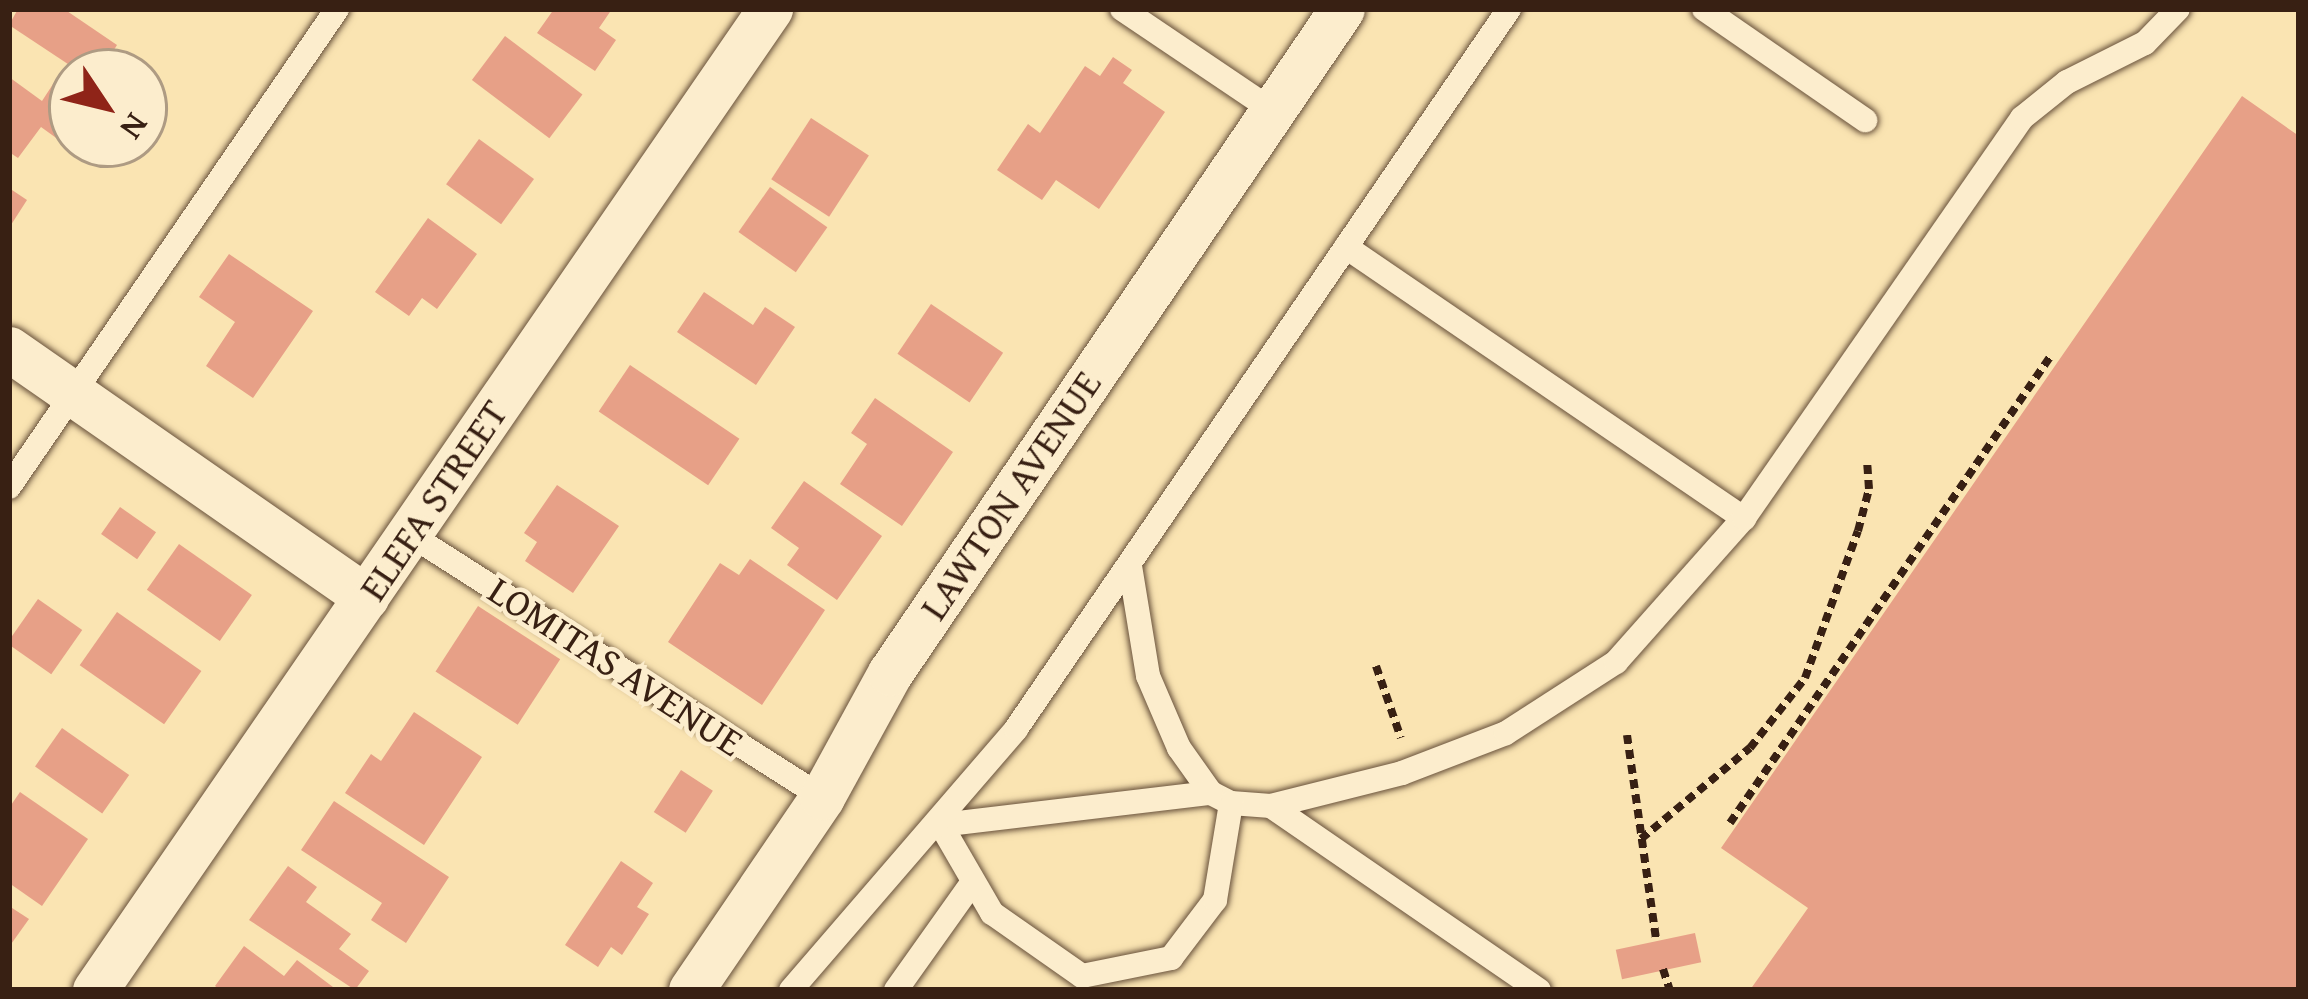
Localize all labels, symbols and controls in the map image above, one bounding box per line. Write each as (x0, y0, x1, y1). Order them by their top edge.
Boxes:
north arrow (48, 48, 168, 168)
text: N (109, 104, 161, 150)
street label: LAWTON AVENUE (910, 362, 1110, 628)
street label: ELEFA STREET (349, 391, 517, 609)
street label: LOMITAS AVENUE (480, 566, 752, 766)

